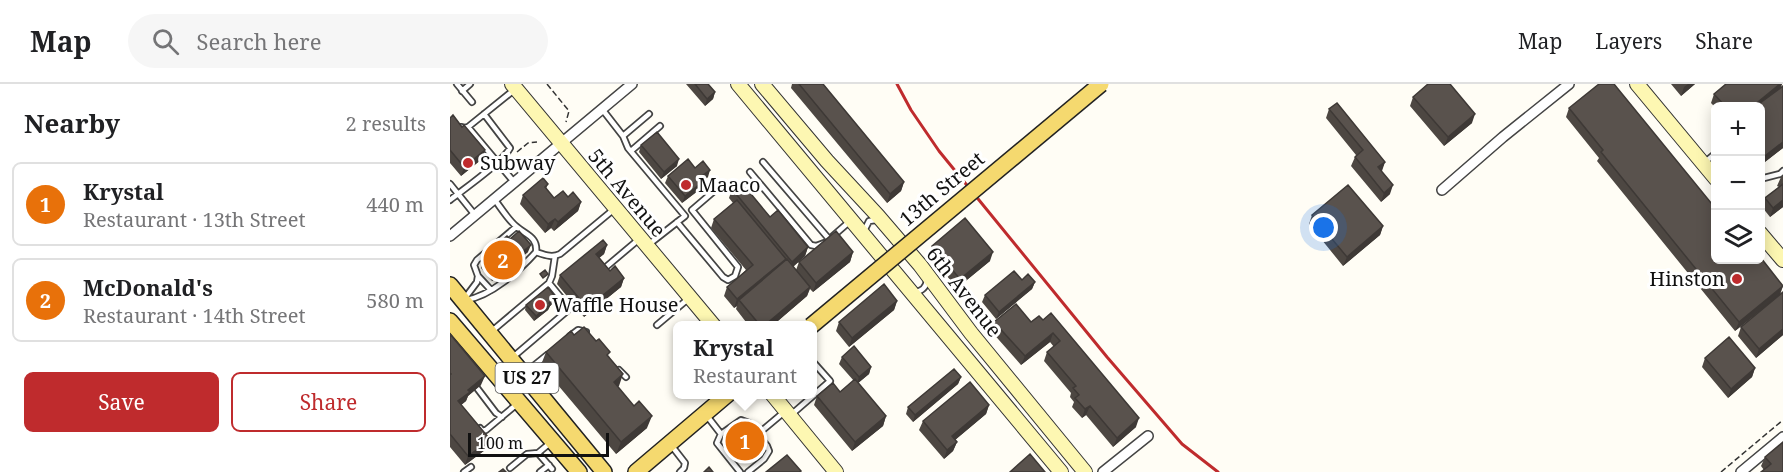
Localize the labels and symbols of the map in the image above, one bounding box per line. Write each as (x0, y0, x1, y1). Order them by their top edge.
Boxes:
street label: 5th Avenue (582, 143, 672, 243)
street label: 13th Street (894, 145, 990, 232)
place label: Subway (480, 149, 556, 176)
marker: Subway (461, 156, 475, 170)
place label: Maaco (698, 171, 761, 198)
marker: Maaco (679, 178, 693, 192)
your location (1309, 213, 1338, 242)
pin: 2 (484, 238, 522, 282)
street label: 6th Avenue (921, 241, 1008, 342)
place label: Hinston (1649, 265, 1725, 292)
marker: Hinston (1730, 272, 1744, 286)
place label: Waffle House (552, 291, 679, 318)
marker: Waffle House (533, 298, 547, 312)
road number: US 27 (496, 363, 559, 393)
pin: 1 (726, 418, 764, 464)
scale bar (468, 430, 609, 458)

